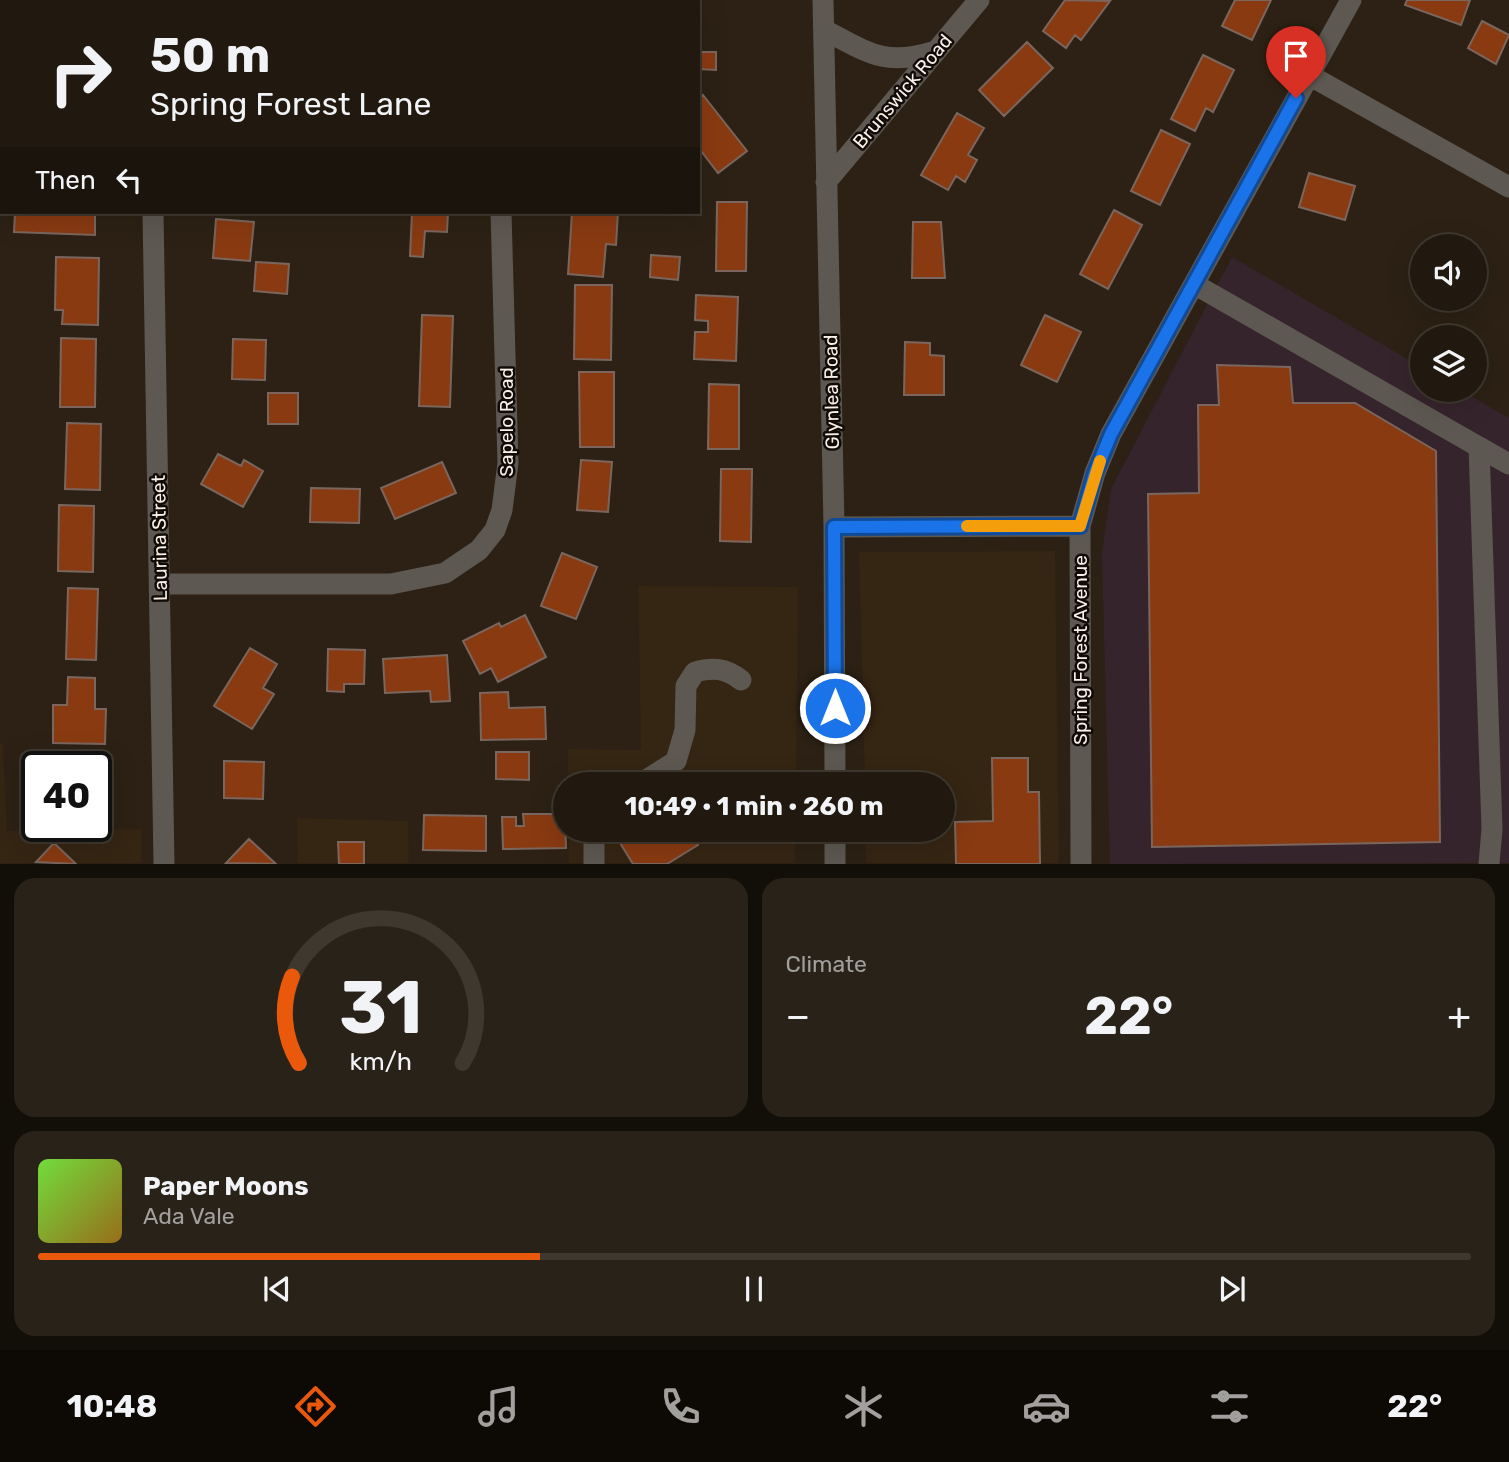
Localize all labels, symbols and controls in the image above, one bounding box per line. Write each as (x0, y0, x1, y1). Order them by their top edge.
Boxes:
text: 50 m (150, 26, 270, 84)
pin (1266, 26, 1326, 98)
icon: right (35, 28, 126, 119)
street label: Brunswick Road (848, 30, 957, 153)
icon: arrive (1277, 37, 1315, 75)
text: Spring Forest Lane (150, 85, 431, 123)
icon: left (110, 161, 148, 199)
text: Then (35, 165, 96, 196)
map controls (1410, 234, 1487, 402)
button: sound (1410, 234, 1487, 311)
button: layers (1410, 325, 1487, 402)
street label: Glynlea Road (819, 334, 844, 450)
street label: Sapelo Road (495, 367, 518, 477)
street label: Laurina Street (147, 474, 172, 601)
street label: Spring Forest Avenue (1069, 555, 1092, 745)
position arrow (798, 671, 872, 745)
speed limit sign: 40 (21, 751, 112, 842)
text: 10:49 · 1 min · 260 m (624, 791, 884, 822)
text: Climate (786, 950, 867, 978)
text: 31 (339, 966, 422, 1052)
text: 22° (1084, 985, 1173, 1047)
text: − (786, 993, 810, 1039)
text: + (1447, 993, 1471, 1039)
text: km/h (350, 1047, 412, 1076)
text: Paper Moons (143, 1171, 309, 1202)
text: Ada Vale (143, 1202, 235, 1230)
icon: previous (258, 1270, 296, 1308)
icon: pause (735, 1270, 773, 1308)
icon: next (1213, 1270, 1251, 1308)
icon: directions (291, 1382, 340, 1431)
icon: music (474, 1382, 523, 1431)
icon: phone (656, 1382, 705, 1431)
icon: climate (839, 1382, 888, 1431)
icon: car (1022, 1382, 1071, 1431)
icon: filters (1205, 1382, 1254, 1431)
text: 10:48 (67, 1387, 157, 1425)
text: 22° (1387, 1387, 1442, 1425)

